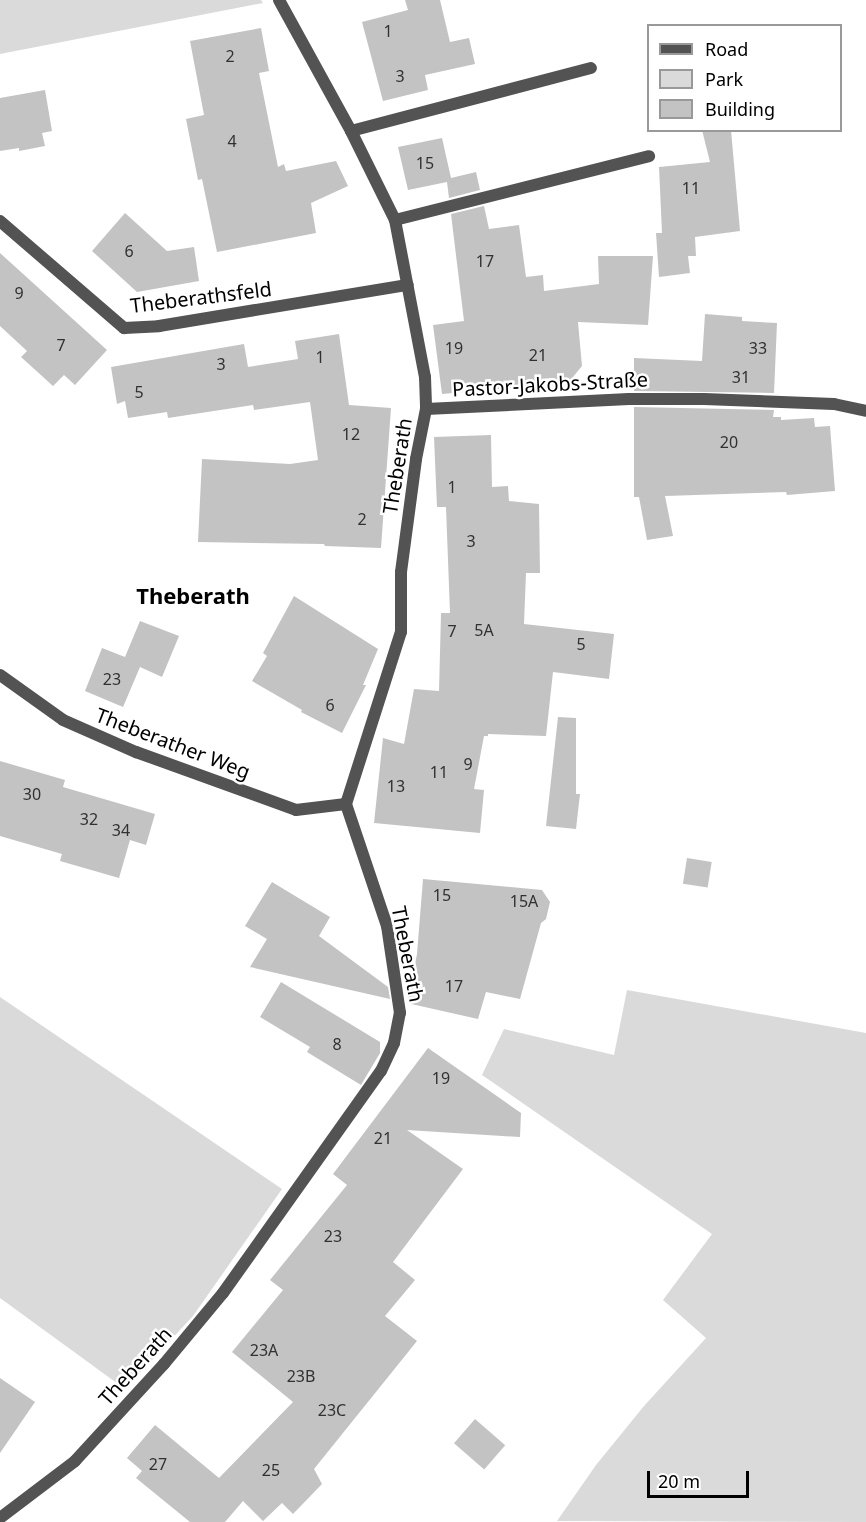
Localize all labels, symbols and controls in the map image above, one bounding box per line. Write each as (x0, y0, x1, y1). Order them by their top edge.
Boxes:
house number: 1 (383, 21, 393, 41)
legend (647, 24, 842, 132)
text: Road (705, 37, 748, 61)
house number: 2 (225, 46, 235, 66)
house number: 3 (395, 66, 405, 86)
text: Park (705, 67, 743, 91)
text: Building (705, 97, 775, 121)
house number: 4 (227, 131, 237, 151)
house number: 15 (416, 153, 434, 173)
house number: 11 (682, 178, 700, 198)
house number: 6 (124, 241, 134, 261)
house number: 17 (476, 251, 494, 271)
street label: Theberathsfeld (129, 276, 273, 318)
house number: 9 (14, 283, 24, 303)
house number: 7 (56, 335, 66, 355)
house number: 19 (445, 338, 463, 358)
house number: 33 (749, 338, 767, 358)
house number: 21 (529, 345, 547, 365)
house number: 1 (315, 347, 325, 367)
house number: 3 (216, 354, 226, 374)
street label: Pastor-Jakobs-Straße (452, 367, 648, 401)
house number: 31 (732, 367, 750, 387)
house number: 5 (134, 382, 144, 402)
street label: Theberath (378, 416, 416, 516)
house number: 12 (342, 424, 360, 444)
house number: 20 (720, 432, 738, 452)
house number: 1 (447, 477, 457, 497)
house number: 2 (357, 509, 367, 529)
house number: 3 (466, 531, 476, 551)
district label: Theberath (136, 583, 250, 609)
house number: 5A (474, 620, 494, 640)
house number: 7 (447, 621, 457, 641)
house number: 5 (576, 634, 586, 654)
house number: 23 (103, 669, 121, 689)
house number: 6 (325, 695, 335, 715)
street label: Theberather Weg (92, 702, 254, 784)
house number: 9 (463, 754, 473, 774)
house number: 11 (430, 762, 448, 782)
house number: 13 (387, 776, 405, 796)
house number: 30 (23, 784, 41, 804)
house number: 32 (80, 809, 98, 829)
house number: 34 (112, 820, 130, 840)
house number: 15 (433, 885, 451, 905)
house number: 15A (510, 891, 538, 911)
street label: Theberath (387, 904, 429, 1004)
house number: 17 (445, 976, 463, 996)
house number: 8 (332, 1034, 342, 1054)
house number: 19 (432, 1068, 450, 1088)
house number: 21 (374, 1128, 392, 1148)
house number: 23 (324, 1226, 342, 1246)
street label: Theberath (94, 1322, 176, 1410)
house number: 23A (250, 1340, 278, 1360)
house number: 23B (287, 1366, 315, 1386)
house number: 23C (318, 1400, 346, 1420)
house number: 27 (149, 1454, 167, 1474)
scale bar (650, 1459, 752, 1497)
house number: 25 (262, 1460, 280, 1480)
text: 20 m (658, 1469, 700, 1493)

